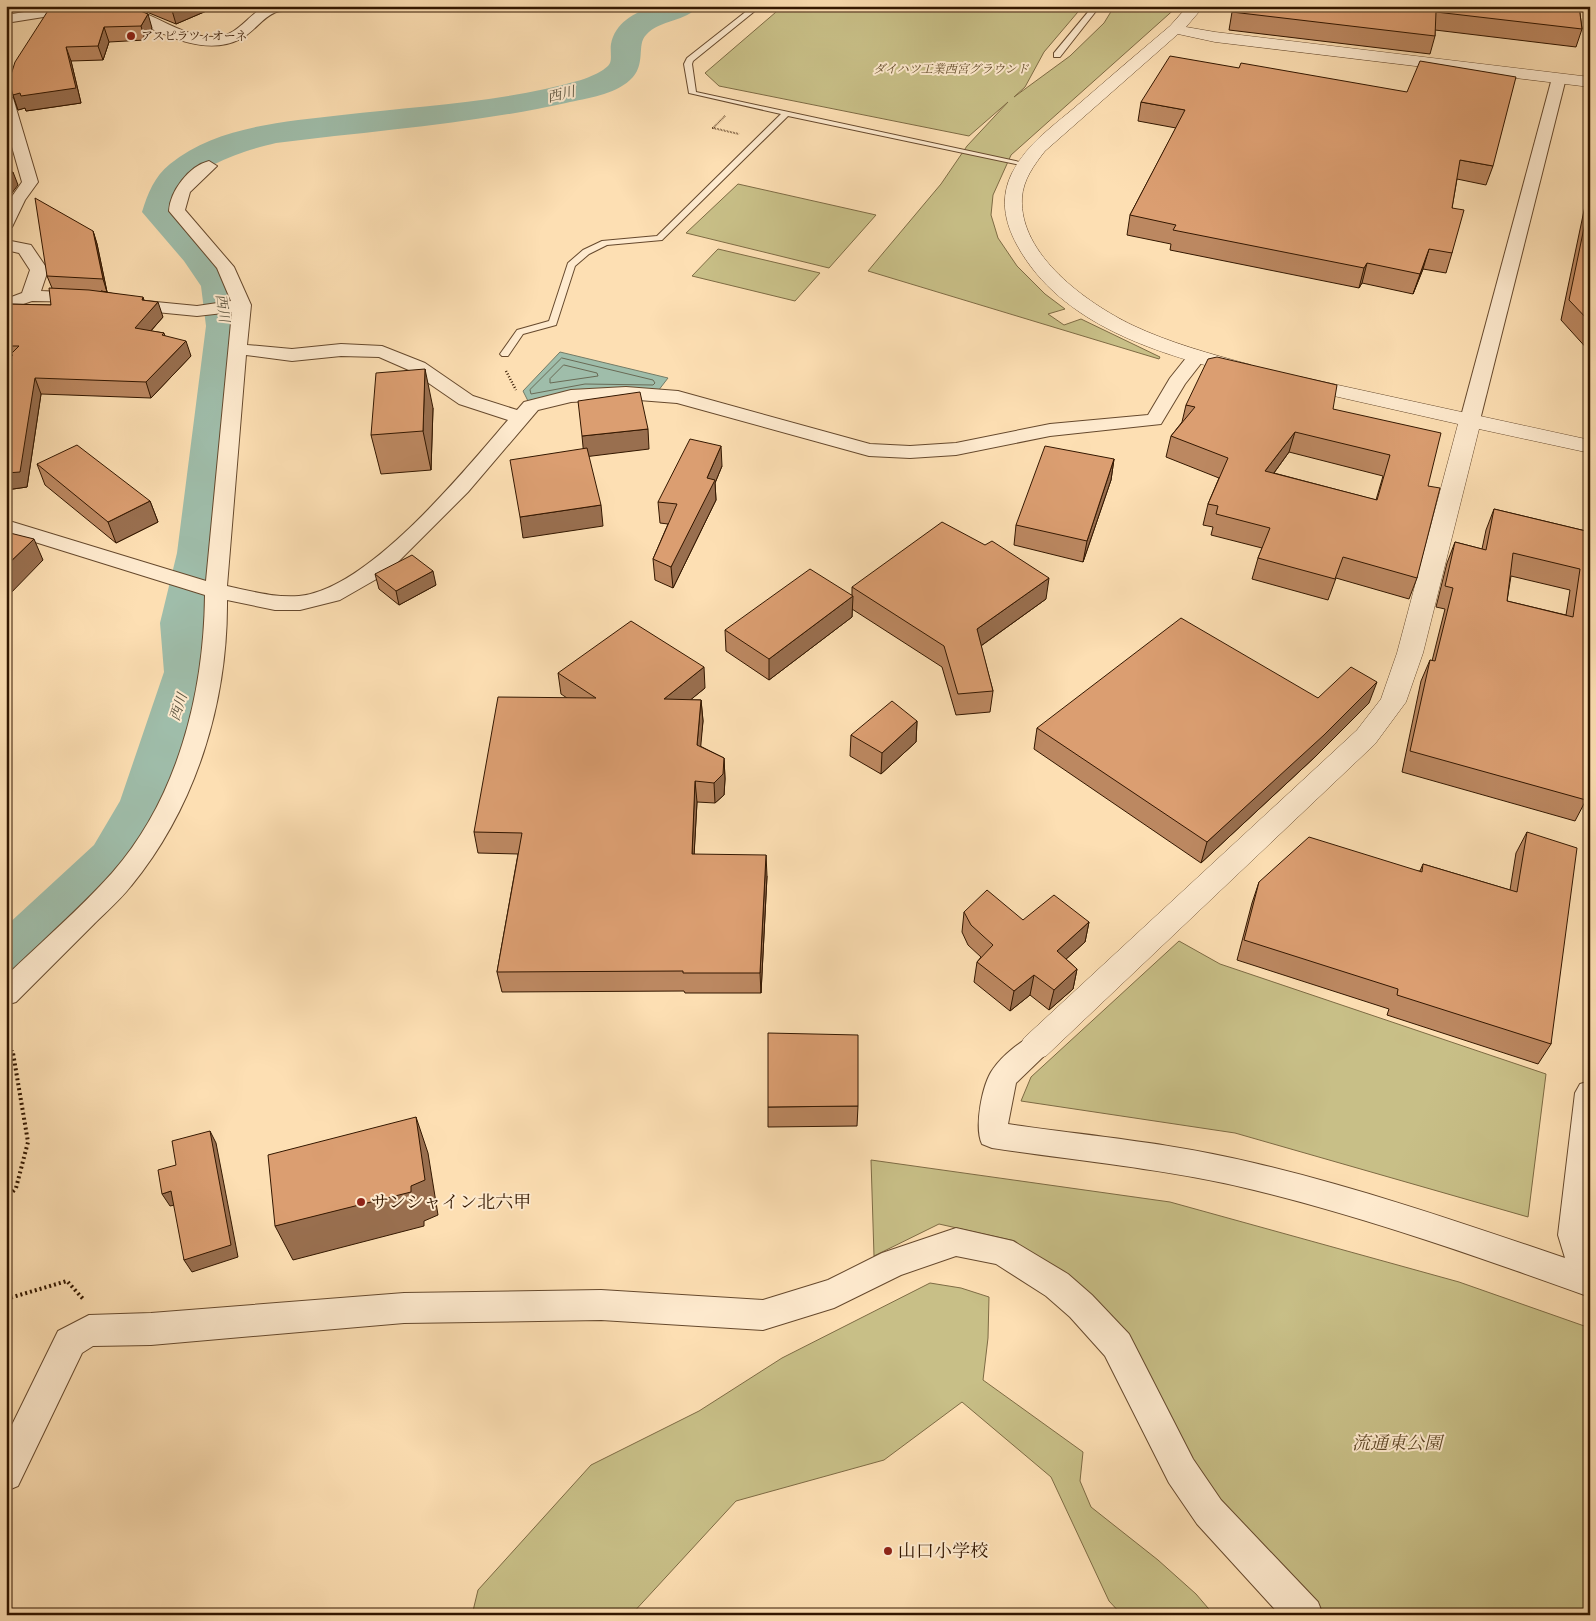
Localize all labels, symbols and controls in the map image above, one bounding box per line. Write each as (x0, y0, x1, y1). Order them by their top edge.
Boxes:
place label: アスピラツィオーネ (141, 29, 247, 44)
marker: アスピラツィオーネ (125, 30, 137, 42)
park label: ダイハツ工業西宮グラウンド (873, 62, 1030, 77)
water label: 西川 (546, 83, 579, 106)
water label: 西川 (212, 293, 233, 325)
water label: 西川 (166, 689, 192, 723)
place label: サンシャイン北六甲 (371, 1191, 531, 1214)
marker: サンシャイン北六甲 (355, 1196, 367, 1208)
park label: 流通東公園 (1352, 1432, 1445, 1455)
place label: 山口小学校 (898, 1540, 988, 1563)
marker: 山口小学校 (882, 1545, 894, 1557)

